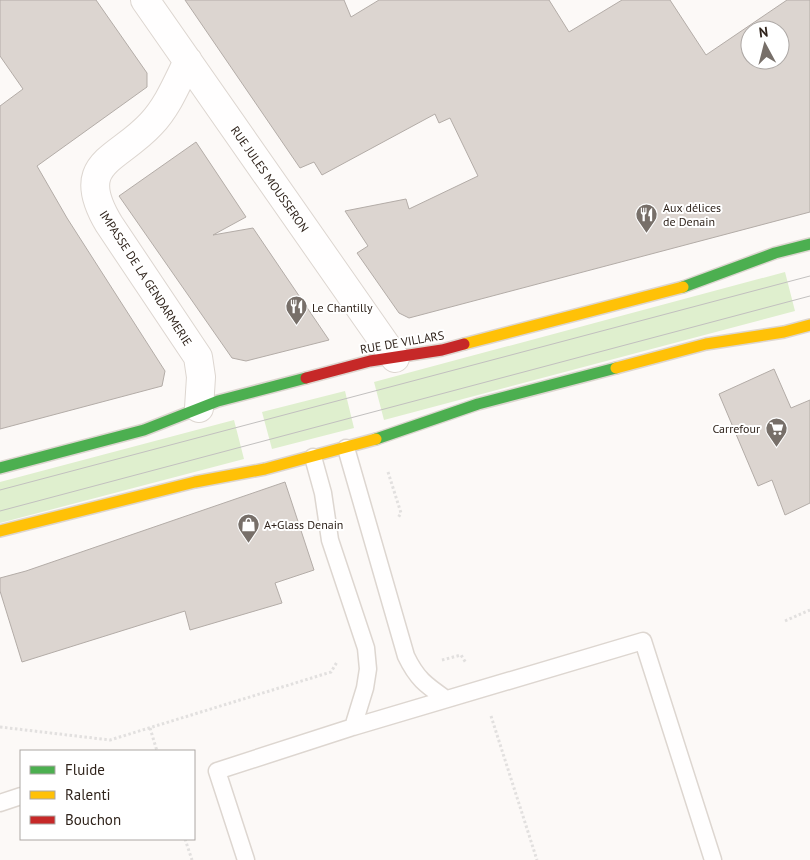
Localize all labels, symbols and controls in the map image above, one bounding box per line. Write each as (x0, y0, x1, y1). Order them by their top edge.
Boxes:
north arrow (740, 20, 790, 70)
text: N (758, 23, 769, 42)
street label: RUE JULES MOUSSERON (228, 123, 312, 235)
place label: Aux délices de Denain (663, 200, 721, 229)
restaurant icon: Aux délices de Denain (635, 202, 659, 233)
street label: IMPASSE DE LA GENDARMERIE (97, 207, 195, 349)
restaurant icon: Le Chantilly (284, 295, 308, 326)
place label: Le Chantilly (312, 300, 373, 315)
street label: RUE DE VILLARS (359, 327, 445, 357)
supermarket icon: Carrefour (764, 416, 788, 447)
place label: Carrefour (712, 421, 760, 436)
shop icon: A+Glass Denain (236, 512, 260, 543)
place label: A+Glass Denain (264, 517, 343, 532)
legend (20, 750, 195, 840)
text: Fluide (65, 760, 105, 779)
text: Ralenti (65, 785, 111, 804)
text: Bouchon (65, 810, 121, 829)

